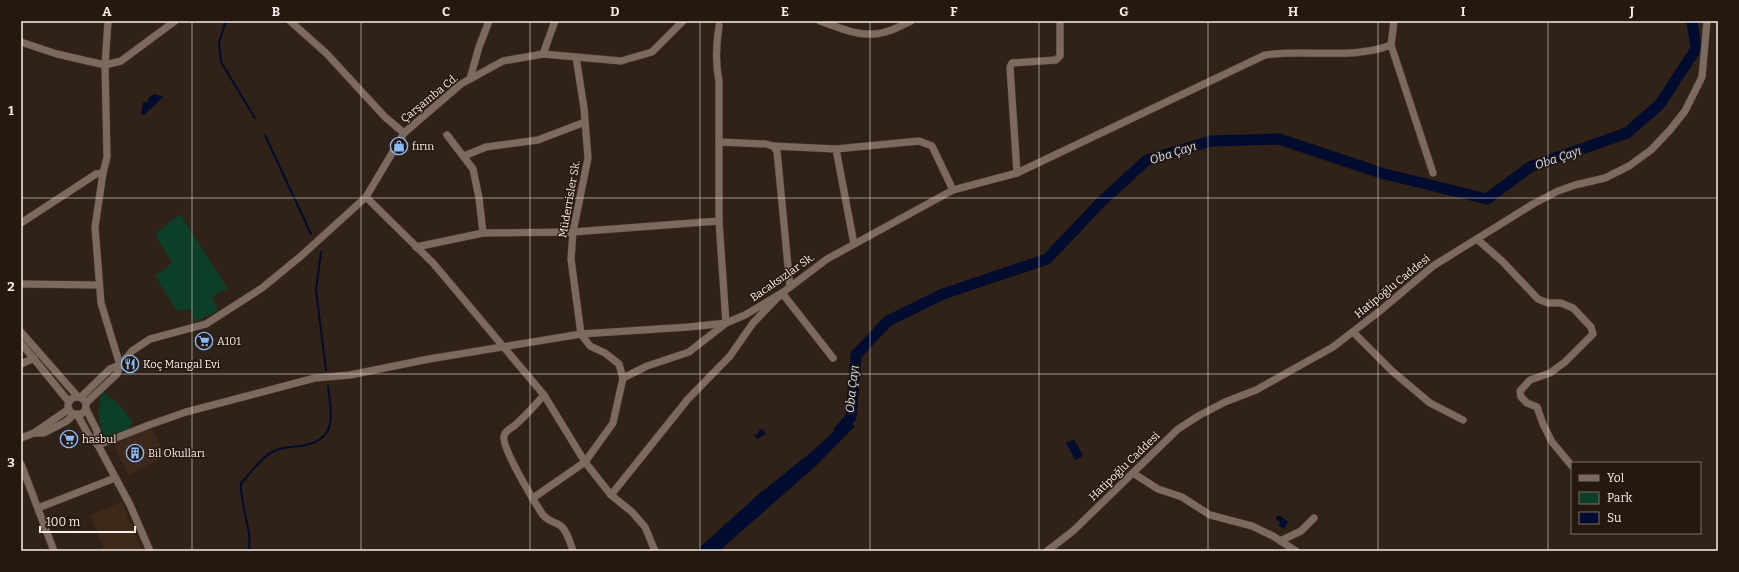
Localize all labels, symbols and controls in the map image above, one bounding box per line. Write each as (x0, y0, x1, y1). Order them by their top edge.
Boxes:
text: A (102, 4, 112, 19)
text: B (272, 4, 280, 19)
text: C (442, 4, 450, 19)
text: D (610, 4, 620, 19)
text: E (781, 4, 789, 19)
text: F (950, 4, 958, 19)
text: G (1119, 4, 1129, 19)
text: H (1288, 4, 1298, 19)
text: I (1461, 4, 1466, 19)
text: J (1629, 4, 1635, 19)
street label: Çarşamba Cd. (398, 71, 461, 125)
text: 1 (8, 103, 14, 118)
shop icon: fırın (389, 136, 409, 156)
water label: Oba Çayı (1148, 139, 1198, 167)
place label: fırın (412, 140, 434, 153)
water label: Oba Çayı (1533, 144, 1583, 172)
street label: Müderrisler Sk. (556, 159, 583, 239)
street label: Bacaksızlar Sk. (748, 251, 817, 304)
street label: Hatipoğlu Caddesi (1352, 251, 1433, 321)
text: 2 (7, 279, 15, 294)
supermarket icon: A101 (194, 331, 214, 351)
place label: A101 (217, 335, 241, 348)
restaurant icon: Koç Mangal Evi (120, 354, 140, 374)
place label: Koç Mangal Evi (143, 358, 221, 371)
water label: Oba Çayı (843, 364, 861, 414)
supermarket icon: hasbul (59, 429, 79, 449)
street label: Hatipoğlu Caddesi (1086, 429, 1163, 503)
place label: hasbul (82, 433, 116, 446)
building icon: Bil Okulları (125, 443, 145, 463)
place label: Bil Okulları (148, 447, 205, 460)
text: 3 (7, 455, 15, 470)
legend (1571, 462, 1701, 534)
text: Yol (1607, 471, 1625, 485)
text: Park (1607, 491, 1633, 505)
scale bar (40, 508, 135, 534)
text: Su (1607, 511, 1622, 525)
text: 100 m (46, 515, 81, 529)

